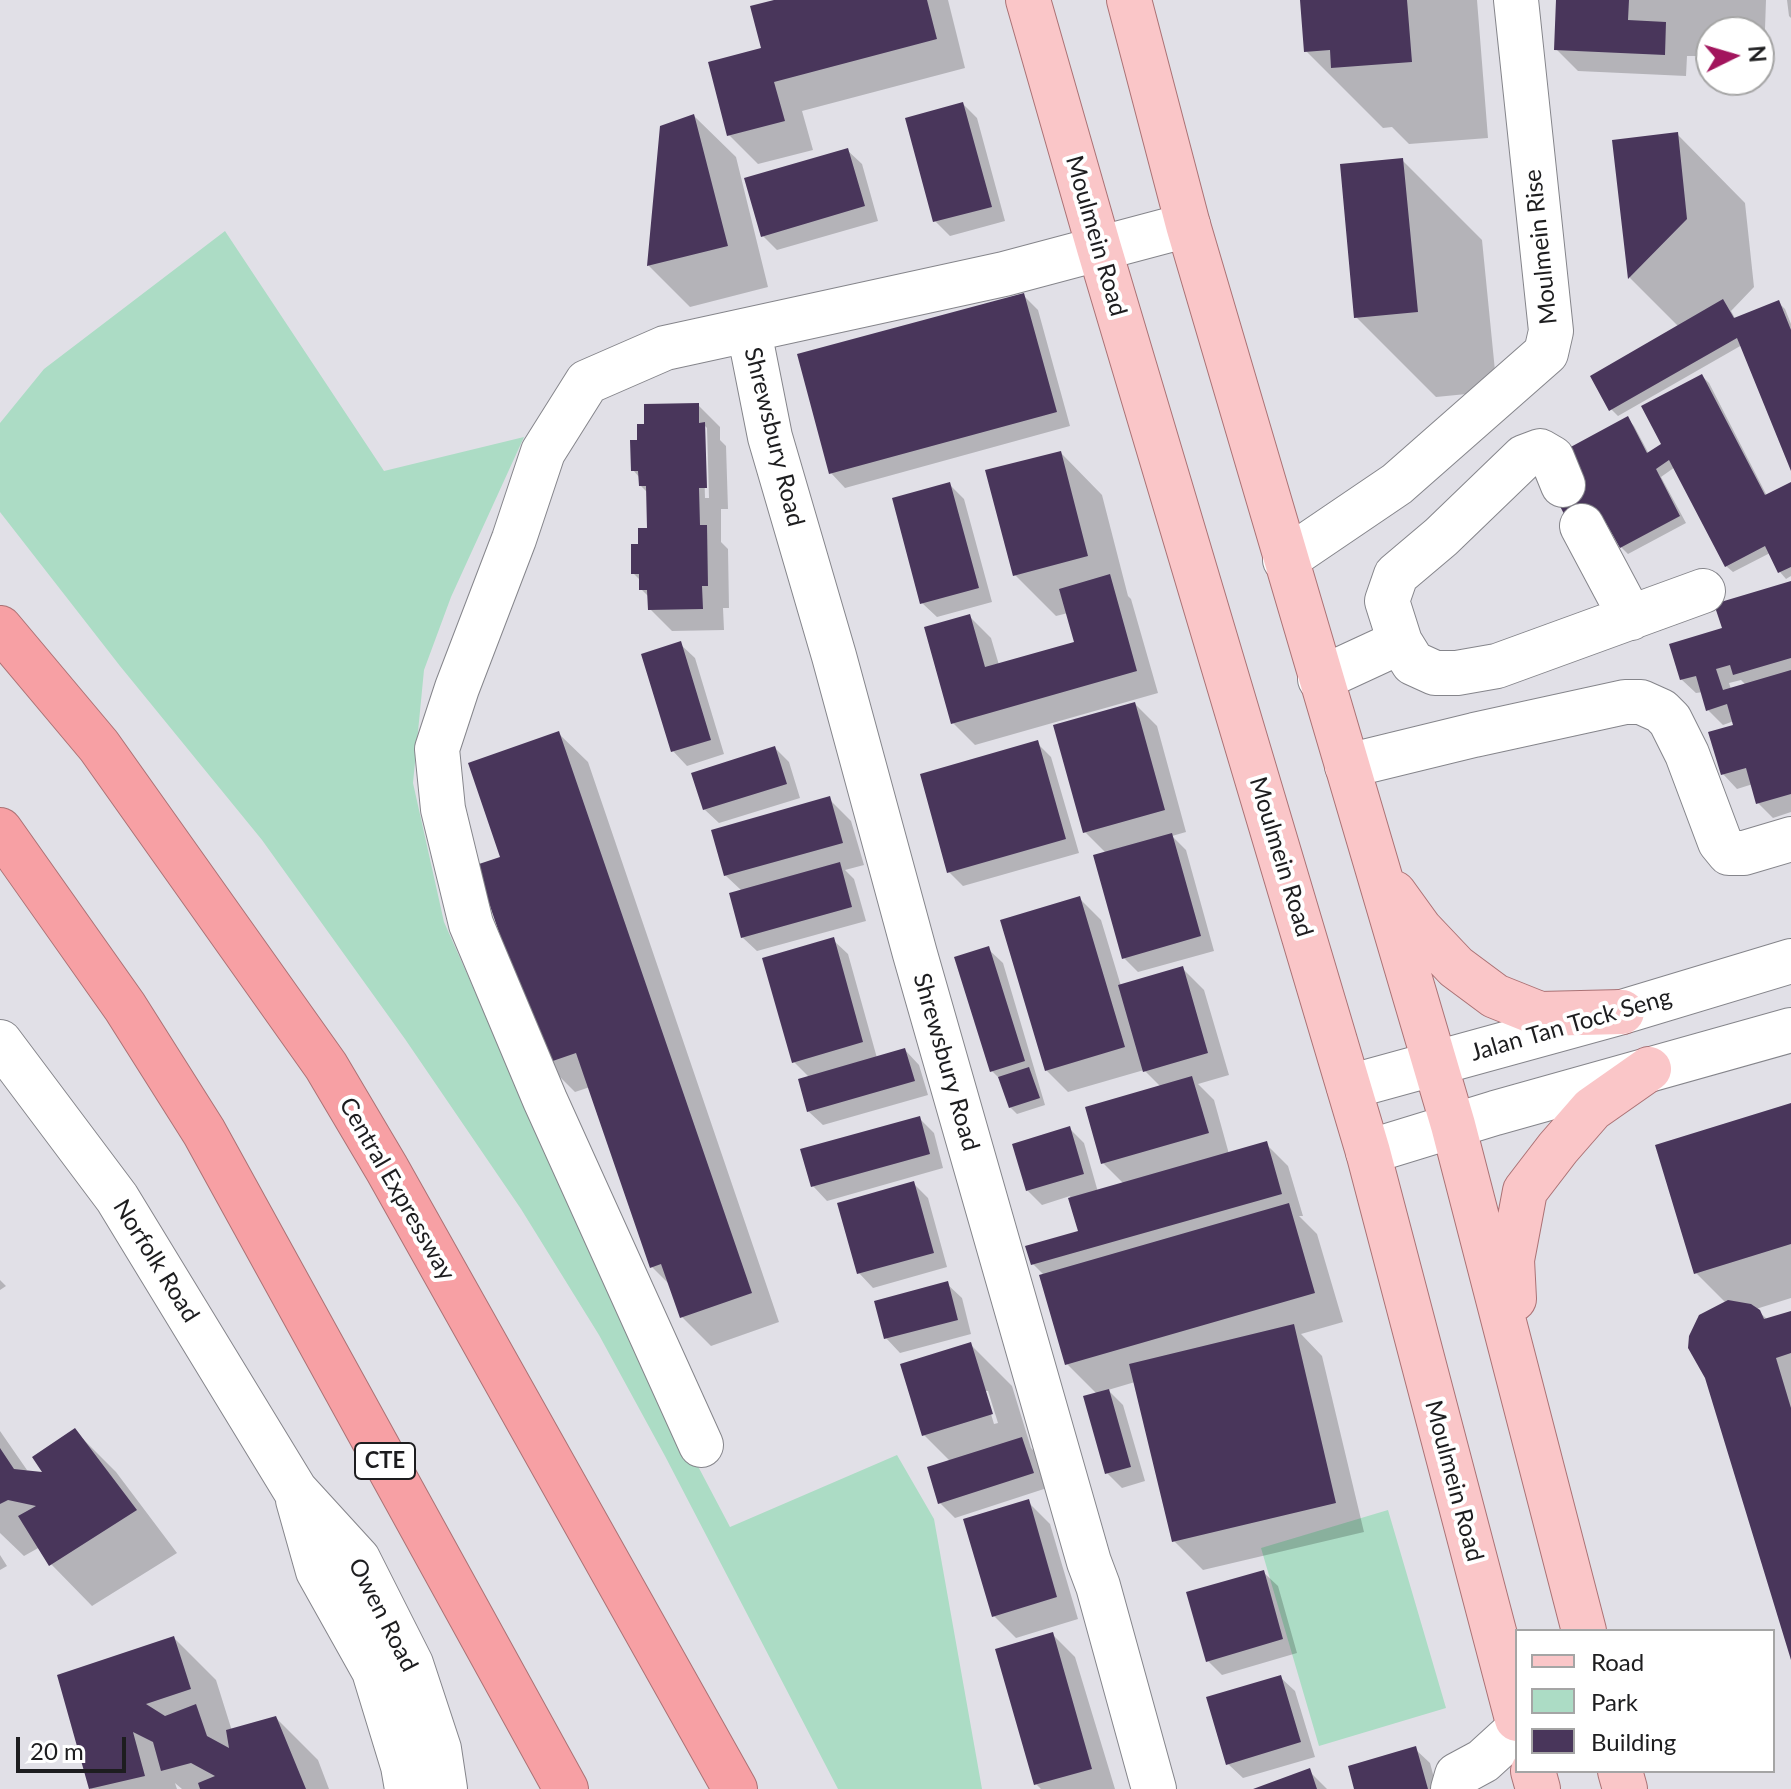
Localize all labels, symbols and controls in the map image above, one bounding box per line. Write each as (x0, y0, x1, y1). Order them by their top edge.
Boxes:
north arrow (1695, 16, 1775, 96)
text: N (1743, 44, 1772, 64)
street label: Moulmein Road (1059, 152, 1133, 320)
street label: Moulmein Rise (1519, 168, 1563, 326)
street label: Shrewsbury Road (738, 345, 810, 529)
street label: Moulmein Road (1243, 774, 1319, 940)
street label: Shrewsbury Road (907, 970, 985, 1154)
street label: Jalan Tan Tock Seng (1467, 983, 1675, 1067)
street label: Central Expressway (333, 1092, 461, 1286)
street label: Norfolk Road (107, 1194, 205, 1328)
street label: Moulmein Road (1419, 1397, 1489, 1565)
road number: CTE (355, 1443, 415, 1479)
street label: Owen Road (342, 1554, 424, 1676)
legend (1515, 1629, 1775, 1773)
text: Road (1591, 1647, 1644, 1676)
text: Park (1591, 1687, 1638, 1716)
scale bar (20, 1721, 130, 1771)
text: Building (1591, 1727, 1676, 1756)
text: 20 m (30, 1736, 84, 1765)

